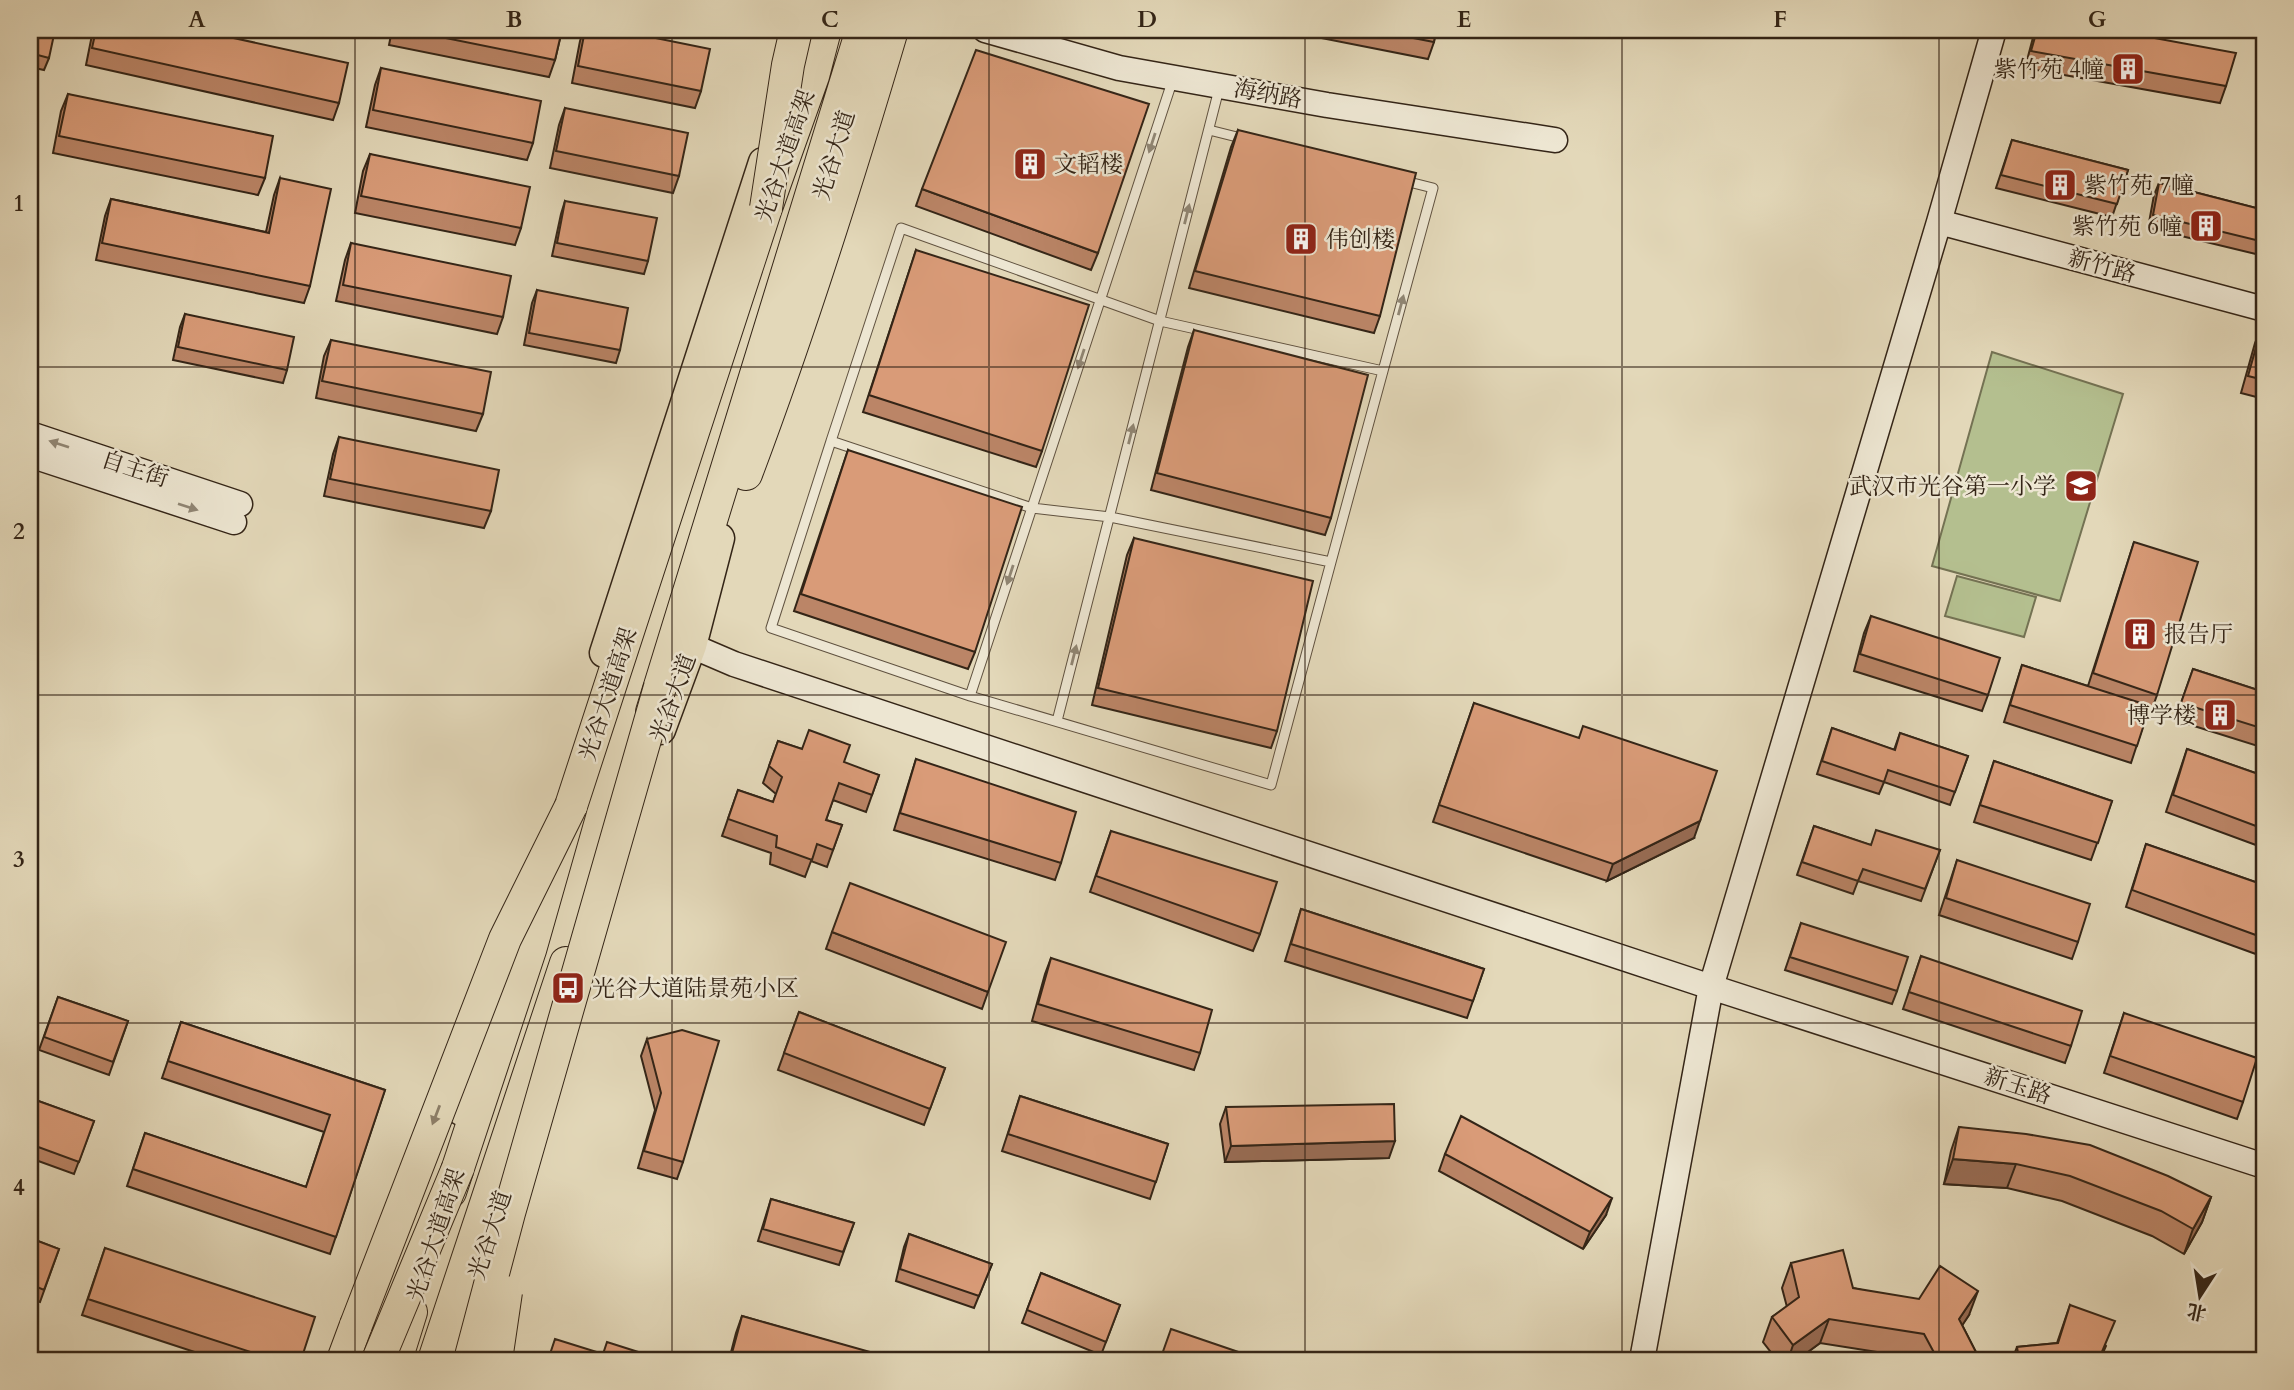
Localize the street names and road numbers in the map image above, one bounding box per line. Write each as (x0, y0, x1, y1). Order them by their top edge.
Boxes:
street label: 海纳路 (1231, 73, 1305, 115)
street label: 光谷大道高架 (748, 86, 822, 226)
street label: 光谷大道 (806, 106, 862, 204)
street label: 新竹路 (2065, 242, 2139, 290)
street label: 自主街 (97, 444, 173, 494)
street label: 光谷大道高架 (572, 624, 644, 764)
street label: 光谷大道 (643, 649, 703, 747)
street label: 新玉路 (1980, 1061, 2056, 1111)
street label: 光谷大道高架 (400, 1165, 472, 1305)
street label: 光谷大道 (461, 1186, 519, 1284)

